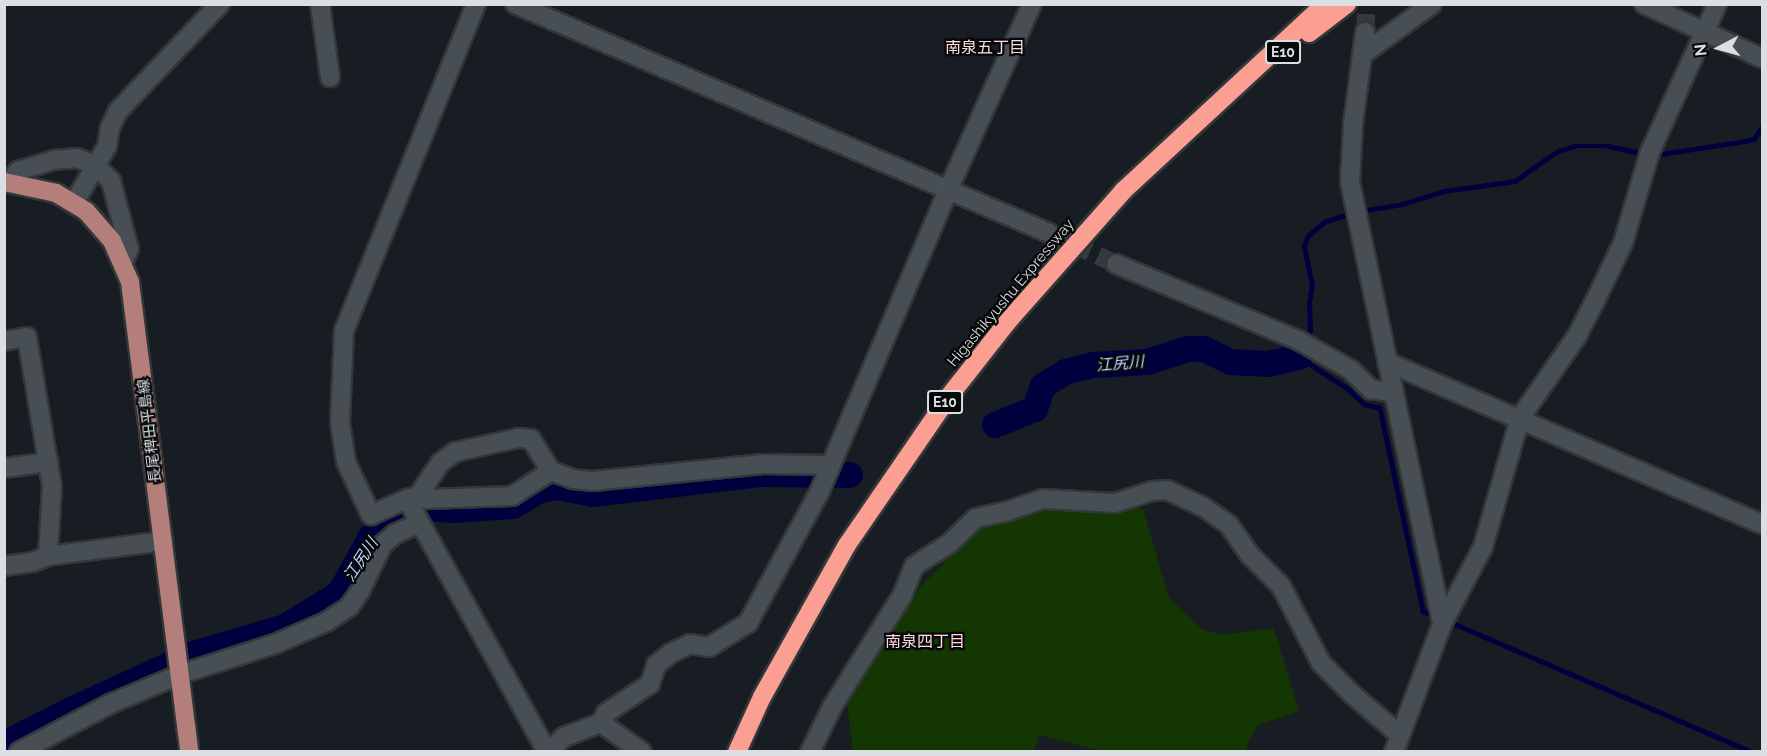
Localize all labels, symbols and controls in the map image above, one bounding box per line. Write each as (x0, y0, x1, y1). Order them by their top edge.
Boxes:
north arrow (1689, 18, 1749, 78)
district label: 南泉五丁目 (945, 38, 1025, 58)
road number: E10 (1265, 41, 1301, 63)
text: N (1691, 43, 1711, 57)
street label: Higashikyushu Expressway (944, 216, 1078, 370)
water label: 江尻川 (1095, 352, 1145, 376)
street label: 長尾稗田平島線 (135, 378, 165, 484)
road number: E10 (927, 391, 963, 413)
water label: 江尻川 (340, 535, 382, 585)
district label: 南泉四丁目 (885, 632, 965, 652)

